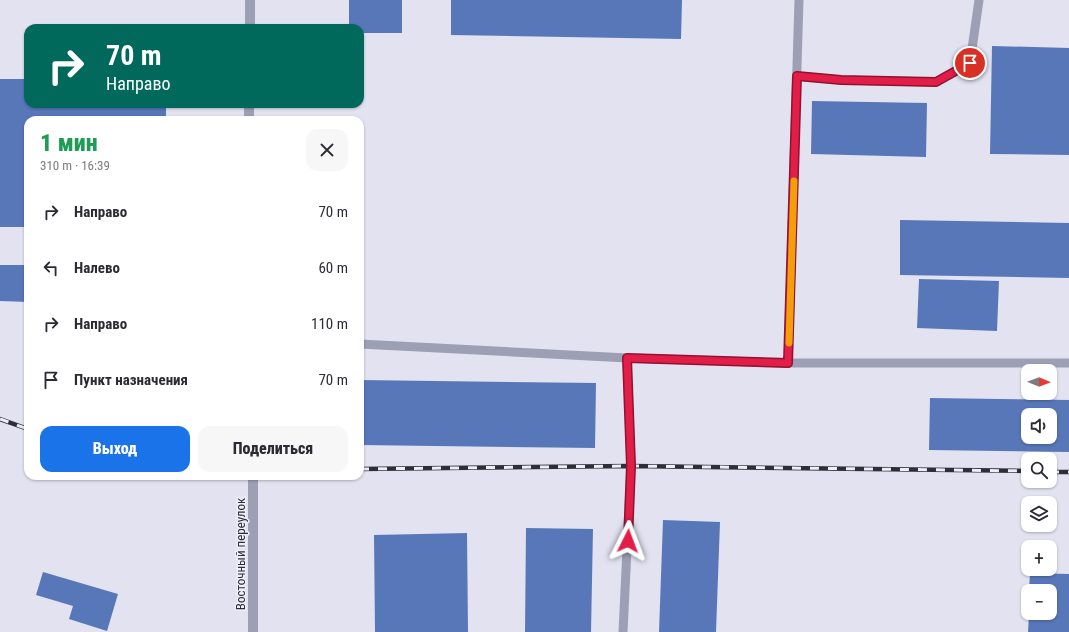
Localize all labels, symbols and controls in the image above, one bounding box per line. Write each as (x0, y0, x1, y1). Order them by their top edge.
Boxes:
text: 70 m (106, 39, 162, 72)
icon: right (40, 40, 92, 92)
pin (953, 46, 987, 80)
icon: arrive (959, 52, 981, 74)
text: Направо (106, 73, 171, 94)
text: 1 мин (40, 129, 98, 157)
button: close (306, 129, 348, 171)
text: 310 m · 16:39 (40, 158, 110, 173)
icon: right (40, 201, 62, 223)
text: Направо (74, 203, 127, 221)
text: 70 m (318, 203, 348, 221)
icon: left (40, 257, 62, 279)
text: Налево (74, 259, 120, 277)
text: 60 m (318, 259, 348, 277)
icon: right (40, 313, 62, 335)
text: Направо (74, 315, 127, 333)
text: 110 m (311, 315, 348, 333)
north arrow (1021, 364, 1057, 400)
map controls (1021, 364, 1057, 620)
icon: arrive (40, 369, 62, 391)
text: Пункт назначения (74, 371, 188, 389)
text: 70 m (318, 371, 348, 389)
button: sound (1021, 408, 1057, 444)
button: Выход (40, 426, 190, 472)
button: Поделиться (198, 426, 348, 472)
button: search (1021, 452, 1057, 488)
button: layers (1021, 496, 1057, 532)
street label: Восточный переулок (233, 497, 248, 610)
position arrow (607, 520, 649, 562)
button: + (1021, 540, 1057, 576)
button: − (1021, 584, 1057, 620)

